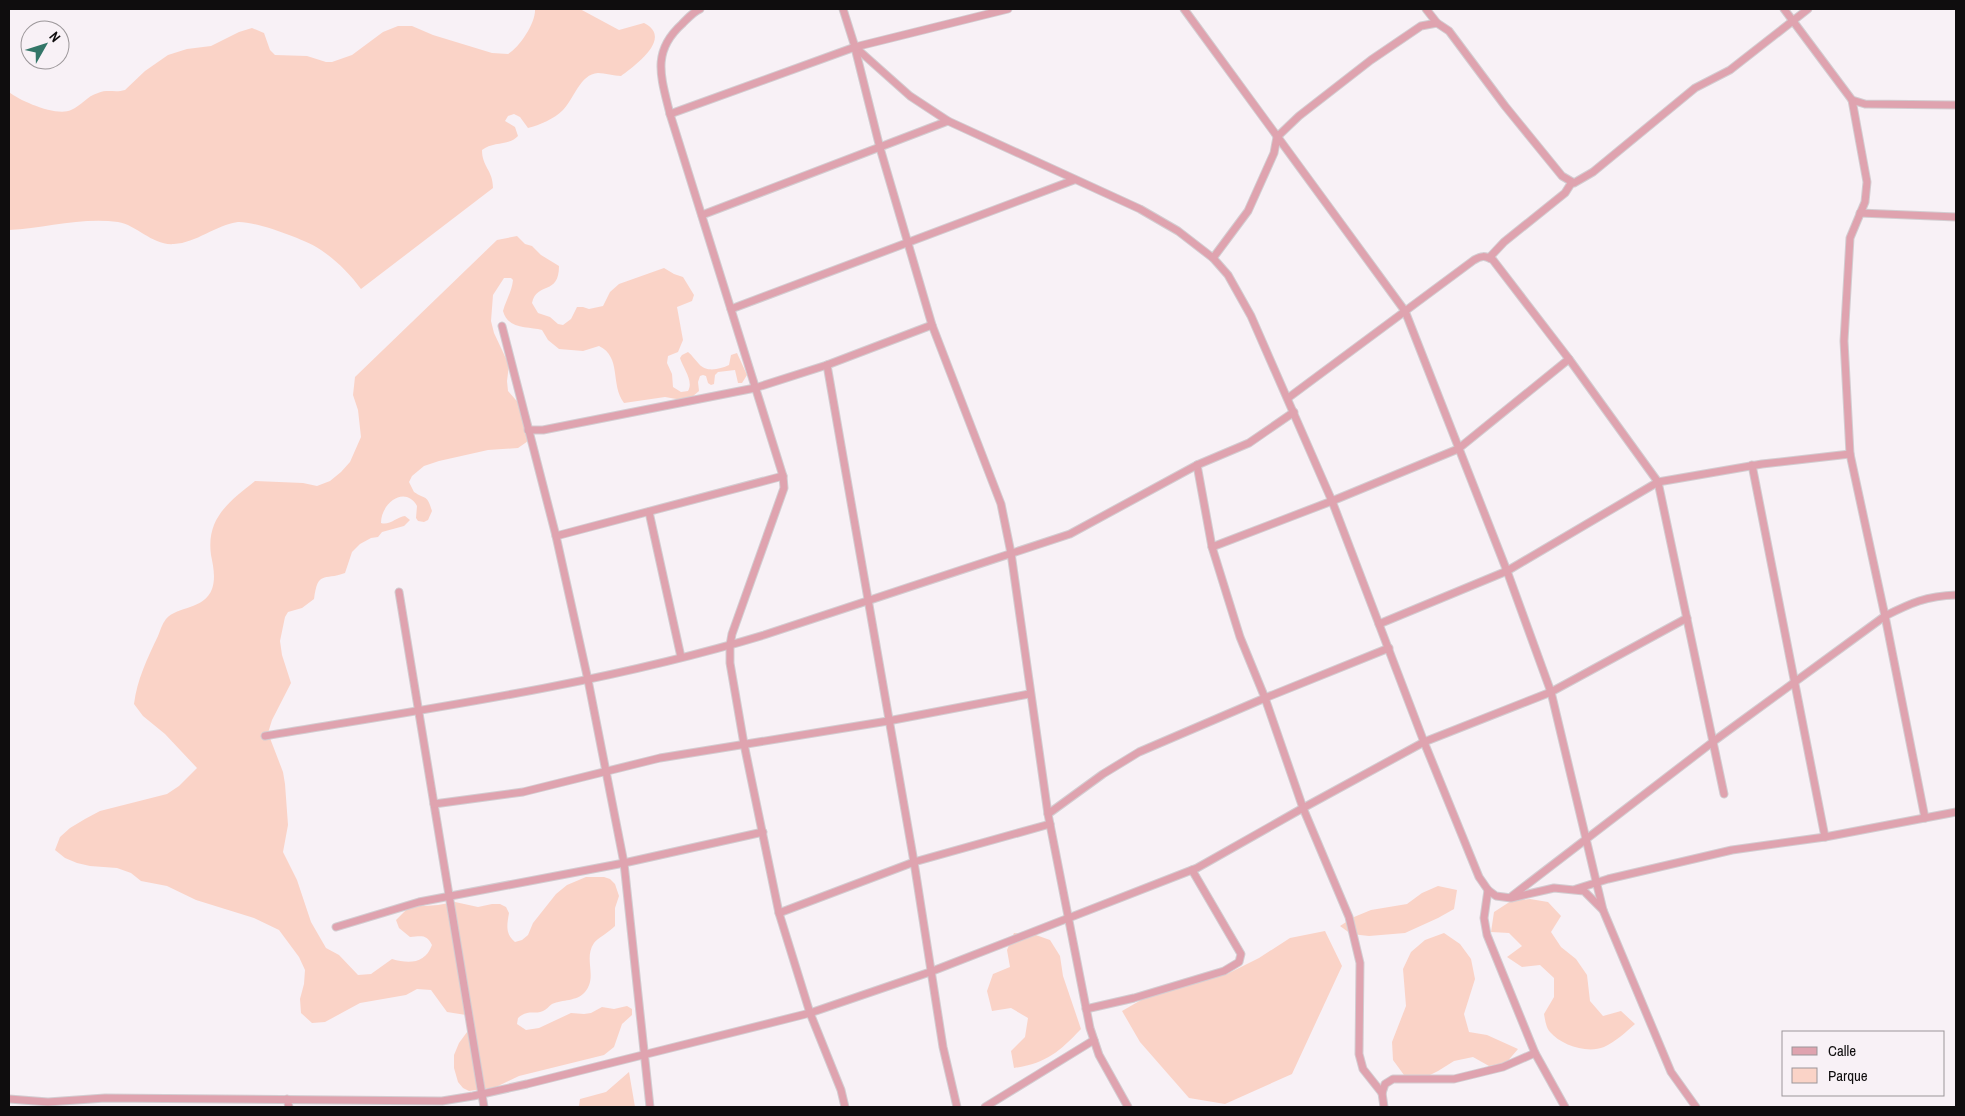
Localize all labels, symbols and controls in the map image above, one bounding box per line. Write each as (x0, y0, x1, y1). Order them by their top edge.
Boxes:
north arrow (20, 20, 70, 70)
text: N (45, 28, 65, 46)
legend (1782, 1031, 1945, 1096)
text: Calle (1828, 1040, 1856, 1061)
text: Parque (1828, 1065, 1868, 1086)

